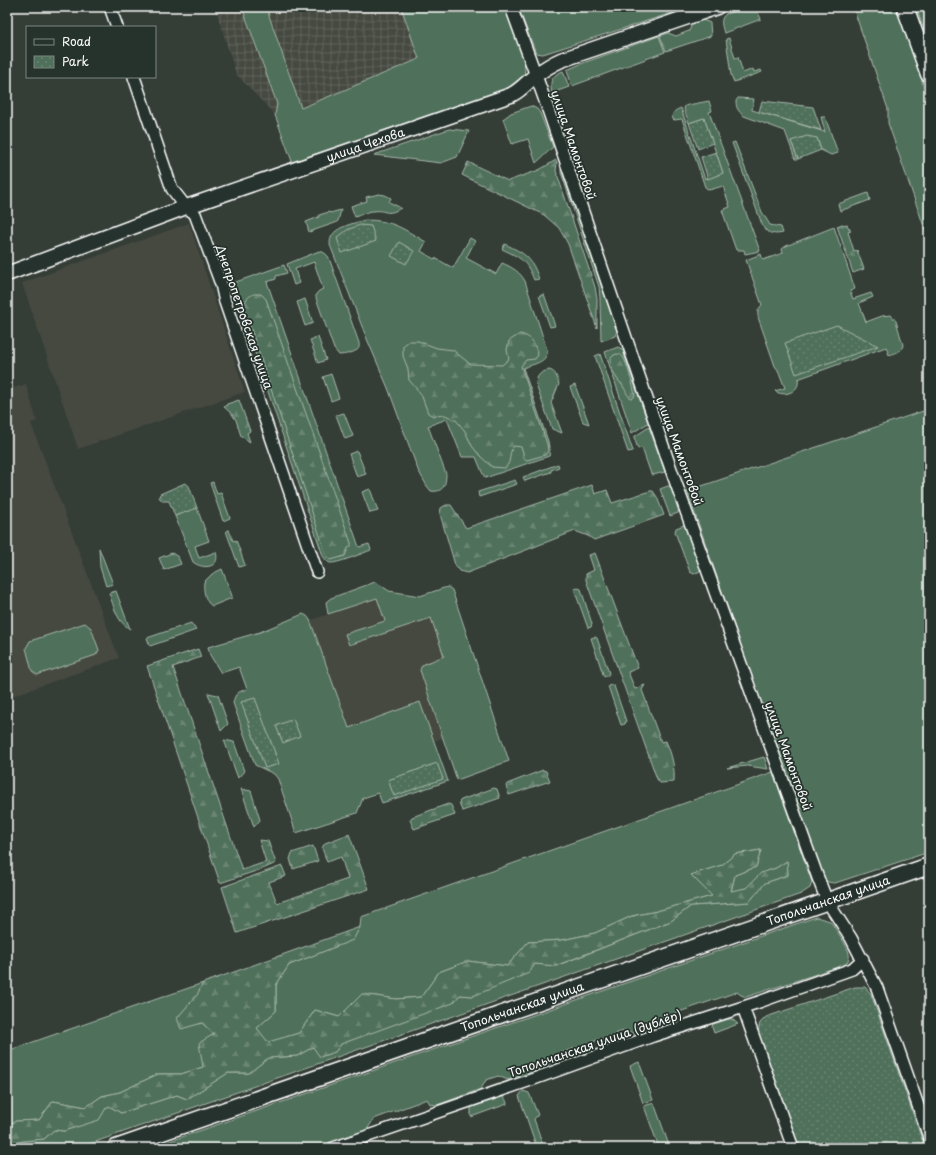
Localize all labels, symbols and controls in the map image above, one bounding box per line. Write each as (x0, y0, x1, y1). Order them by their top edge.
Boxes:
legend (26, 26, 156, 78)
text: Road (62, 32, 91, 50)
text: Park (62, 52, 89, 70)
street label: улица Мамонтовой (547, 87, 601, 202)
street label: улица Чехова (324, 122, 407, 166)
street label: Днепропетровская улица (211, 241, 278, 392)
street label: улица Мамонтовой (652, 394, 708, 508)
street label: улица Мамонтовой (761, 699, 817, 813)
street label: Топольчанская улица (764, 870, 892, 930)
street label: Топольчанская улица (458, 976, 586, 1036)
street label: Топольчанская улица (дублёр) (505, 1005, 684, 1081)

